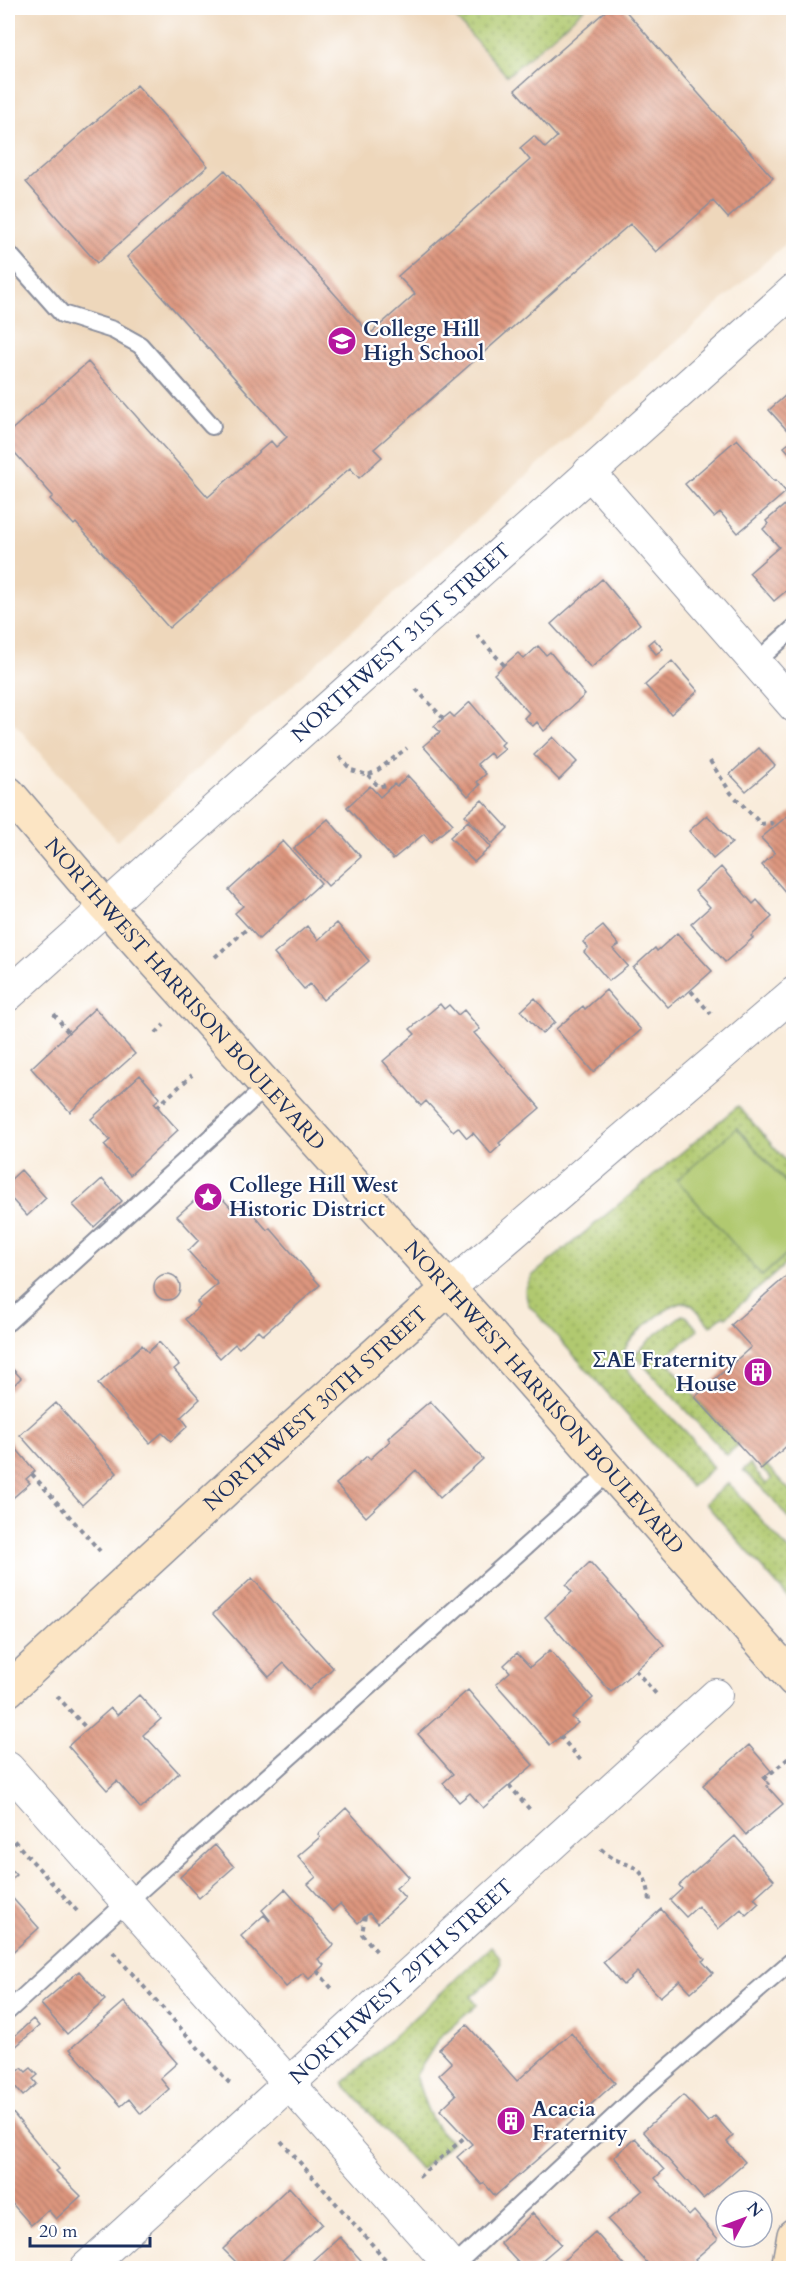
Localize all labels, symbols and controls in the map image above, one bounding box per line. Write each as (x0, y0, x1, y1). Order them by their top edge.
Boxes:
place label: College Hill High School (363, 315, 484, 368)
school or university icon: College Hill High School (326, 325, 358, 357)
street label: NORTHWEST 31ST STREET (285, 536, 518, 749)
street label: NORTHWEST HARRISON BOULEVARD (38, 832, 332, 1157)
place label: College Hill West Historic District (229, 1171, 399, 1224)
place icon: College Hill West Historic District (192, 1181, 224, 1213)
street label: NORTHWEST HARRISON BOULEVARD (397, 1235, 691, 1561)
street label: NORTHWEST 30TH STREET (197, 1300, 434, 1518)
place label: ΣΑΕ Fraternity House (592, 1346, 737, 1399)
building icon: ΣΑΕ Fraternity House (742, 1356, 774, 1388)
street label: NORTHWEST 29TH STREET (283, 1872, 520, 2091)
place label: Acacia Fraternity (532, 2095, 628, 2148)
building icon: Acacia Fraternity (495, 2105, 527, 2137)
north arrow (714, 2189, 774, 2249)
text: N (742, 2197, 767, 2222)
scale bar (30, 2210, 150, 2248)
text: 20 m (39, 2219, 78, 2244)

